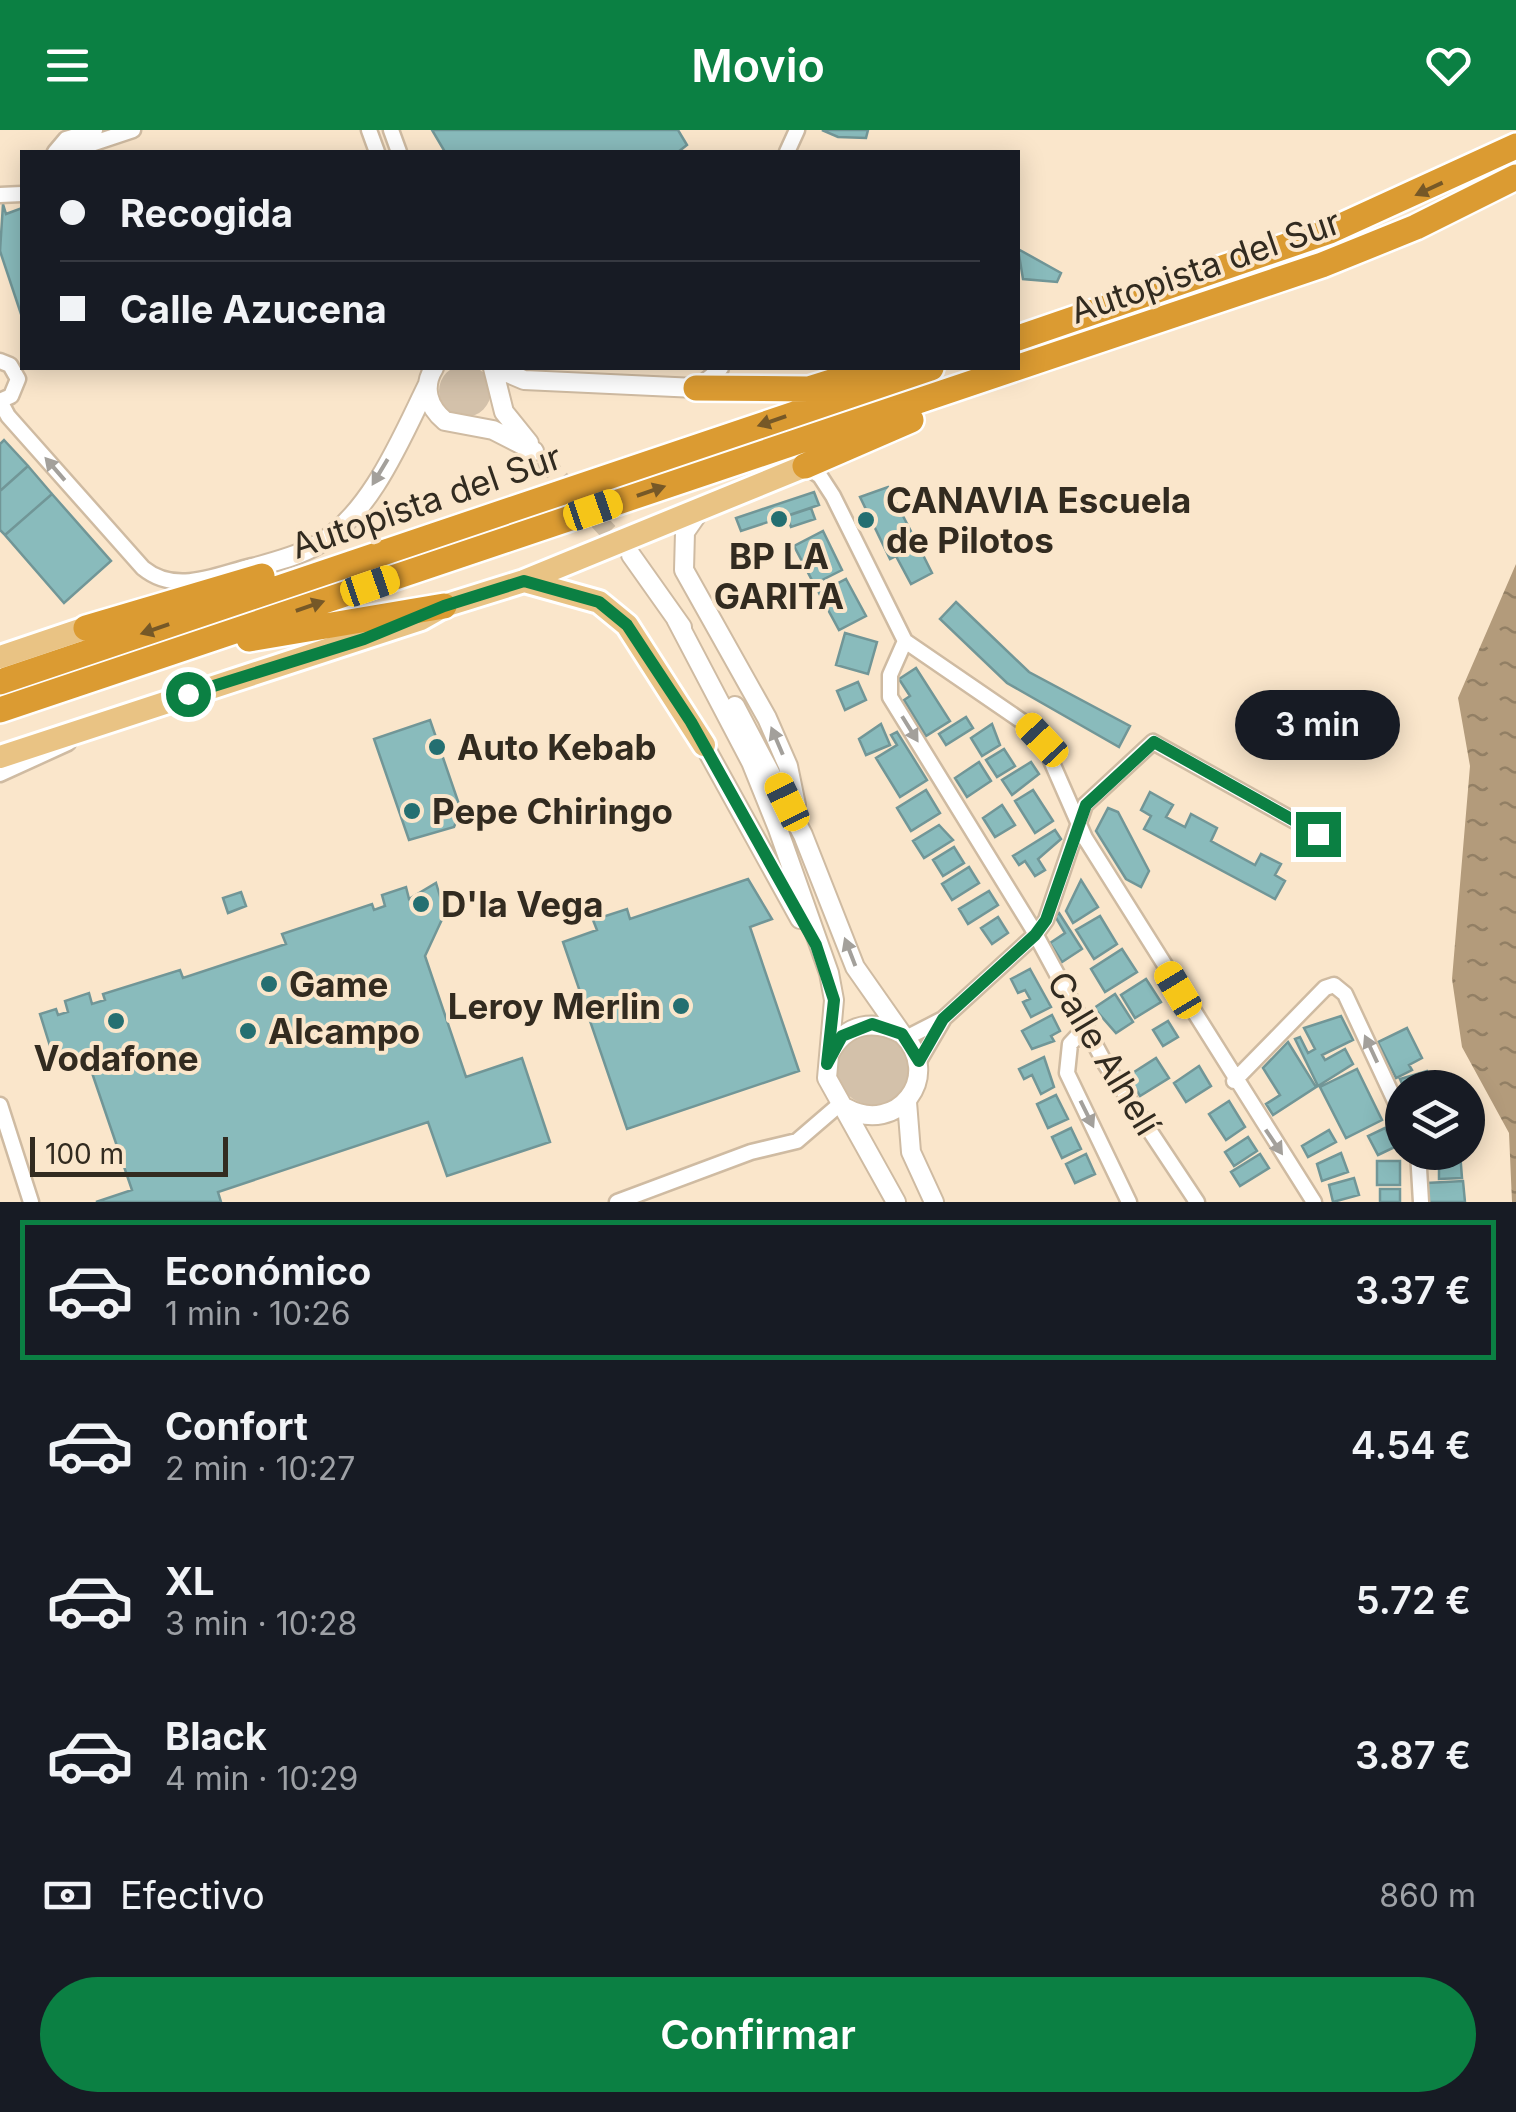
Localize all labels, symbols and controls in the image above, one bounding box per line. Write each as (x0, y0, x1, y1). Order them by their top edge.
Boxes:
icon: menu (40, 38, 95, 93)
text: Movio (691, 38, 825, 93)
icon: heart (1421, 38, 1476, 93)
one-way arrow (1414, 181, 1443, 198)
text: Recogida (120, 190, 293, 236)
street label: Autopista del Sur (1064, 200, 1346, 332)
text: Calle Azucena (120, 286, 387, 332)
one-way arrow (757, 414, 787, 429)
street label: Autopista del Sur (285, 435, 567, 567)
one-way arrow (44, 457, 66, 482)
one-way arrow (372, 458, 389, 486)
place label: CANAVIA Escuela de Pilotos (886, 479, 1191, 561)
one-way arrow (637, 482, 667, 497)
car (560, 486, 626, 534)
marker: BP LA GARITA (768, 508, 790, 530)
marker: CANAVIA Escuela de Pilotos (855, 509, 877, 531)
place label: BP LA GARITA (714, 535, 844, 617)
car (337, 562, 403, 610)
one-way arrow (296, 598, 326, 613)
one-way arrow (140, 622, 170, 637)
route start (166, 672, 211, 717)
callout: 3 min (1236, 689, 1400, 759)
text: 3 min (1275, 705, 1360, 744)
car (1011, 708, 1073, 772)
one-way arrow (901, 716, 919, 743)
place label: Auto Kebab (457, 726, 657, 768)
one-way arrow (769, 727, 785, 756)
marker: Auto Kebab (426, 736, 448, 758)
car (760, 768, 814, 836)
place label: Pepe Chiringo (432, 790, 673, 832)
marker: Pepe Chiringo (401, 800, 423, 822)
route end (1296, 812, 1341, 857)
place label: D'la Vega (441, 883, 604, 925)
marker: D'la Vega (410, 893, 432, 915)
one-way arrow (841, 937, 857, 967)
car (1150, 957, 1206, 1023)
place label: Game (289, 963, 388, 1005)
street label: Calle Alhelí (1039, 964, 1169, 1143)
marker: Game (258, 973, 280, 995)
place label: Leroy Merlin (448, 985, 661, 1027)
marker: Leroy Merlin (670, 995, 692, 1017)
marker: Vodafone (105, 1010, 127, 1032)
place label: Alcampo (268, 1010, 420, 1052)
marker: Alcampo (237, 1020, 259, 1042)
one-way arrow (1362, 1034, 1379, 1063)
place label: Vodafone (33, 1037, 199, 1079)
map controls (1385, 1070, 1485, 1170)
button: layers (1385, 1070, 1485, 1170)
one-way arrow (1078, 1100, 1095, 1129)
one-way arrow (1265, 1128, 1283, 1155)
scale bar (30, 1132, 228, 1176)
text: 100 m (45, 1137, 124, 1171)
icon: car (45, 1245, 135, 1335)
text: Económico (165, 1248, 371, 1294)
text: 3.37 € (1355, 1267, 1471, 1313)
text: 1 min · 10:26 (165, 1294, 351, 1333)
icon: car (45, 1400, 135, 1490)
text: Confort (165, 1403, 308, 1449)
text: 4.54 € (1351, 1422, 1471, 1468)
text: 2 min · 10:27 (165, 1449, 355, 1488)
icon: car (45, 1555, 135, 1645)
text: XL (165, 1558, 215, 1604)
text: 5.72 € (1356, 1577, 1471, 1623)
text: 3 min · 10:28 (165, 1604, 357, 1643)
icon: car (45, 1710, 135, 1800)
text: Black (165, 1713, 267, 1759)
text: 3.87 € (1355, 1732, 1471, 1778)
text: 4 min · 10:29 (165, 1759, 358, 1798)
icon: cash (40, 1868, 95, 1923)
text: Efectivo (120, 1872, 265, 1918)
text: 860 m (1379, 1876, 1476, 1915)
button: Confirmar (40, 1977, 1476, 2092)

